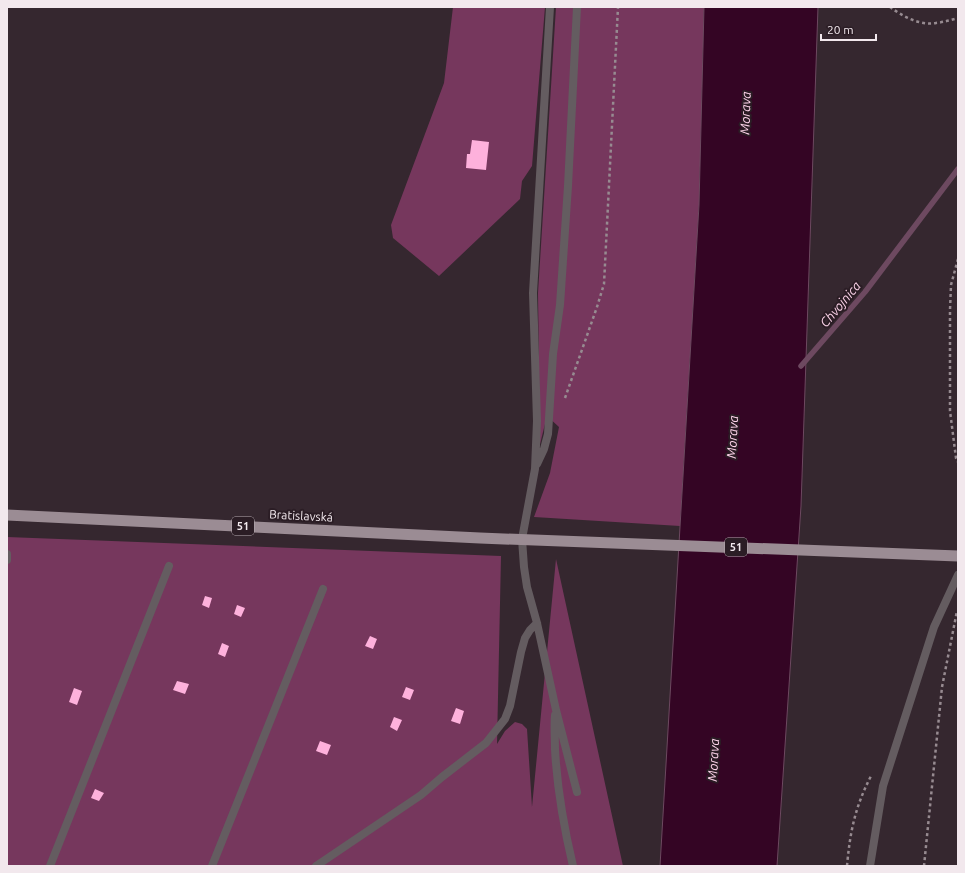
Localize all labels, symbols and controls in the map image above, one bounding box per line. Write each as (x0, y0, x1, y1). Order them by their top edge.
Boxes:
scale bar (821, 16, 876, 42)
text: 20 m (827, 23, 854, 36)
water label: Morava (737, 91, 753, 135)
water label: Chvojnica (817, 278, 863, 330)
water label: Morava (724, 415, 740, 459)
street label: Bratislavská (269, 507, 333, 524)
road number: 51 (232, 517, 254, 535)
road number: 51 (725, 538, 747, 556)
water label: Morava (705, 738, 721, 782)

